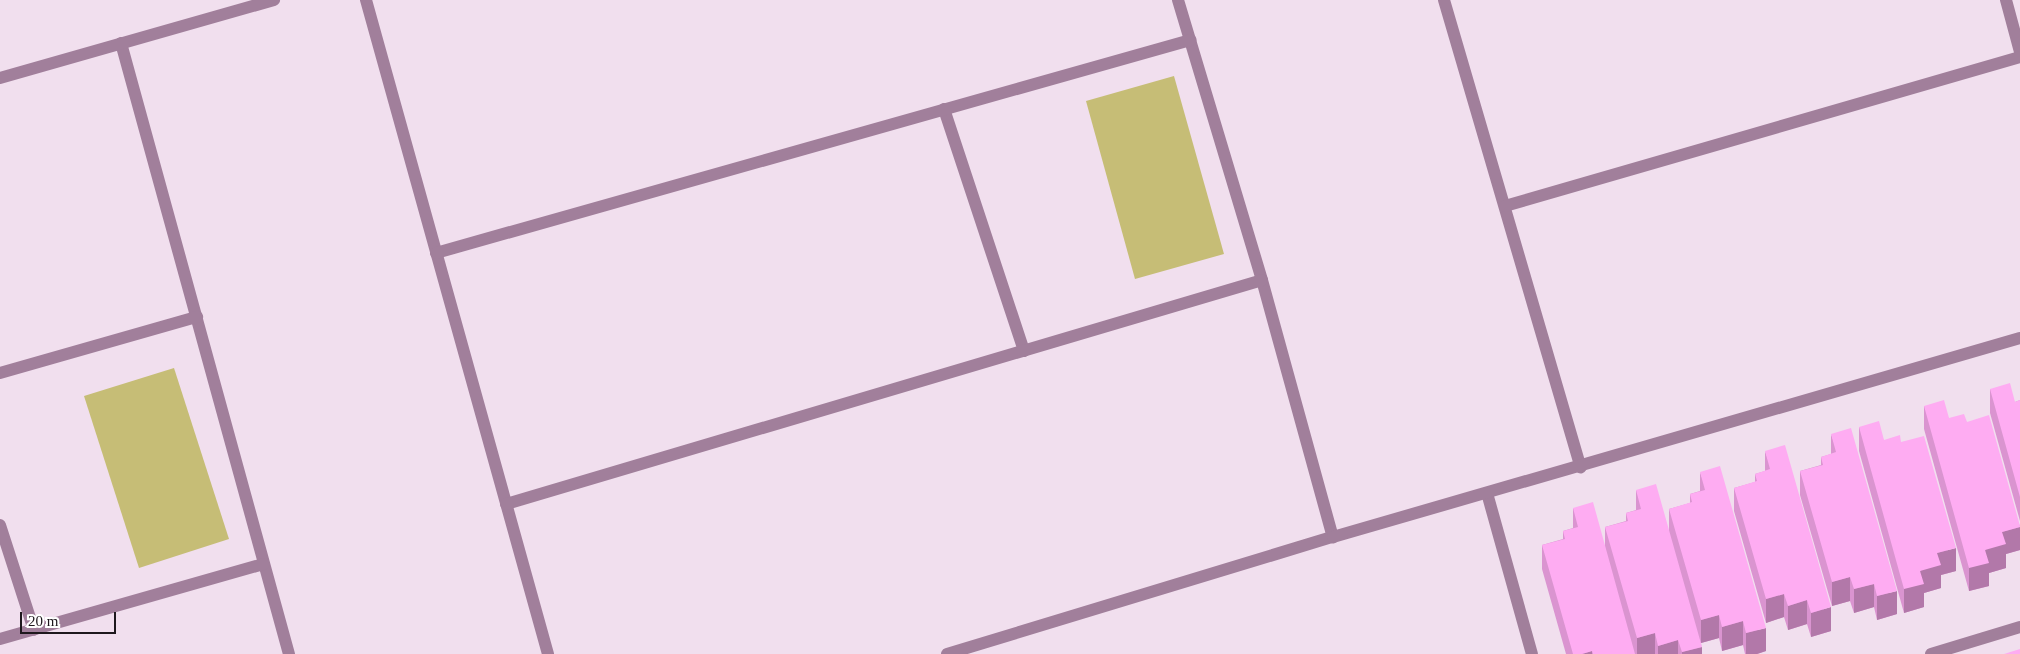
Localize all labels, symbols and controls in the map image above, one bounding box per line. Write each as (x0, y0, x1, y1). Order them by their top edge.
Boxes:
scale bar (22, 602, 119, 634)
text: 20 m (28, 613, 58, 629)

